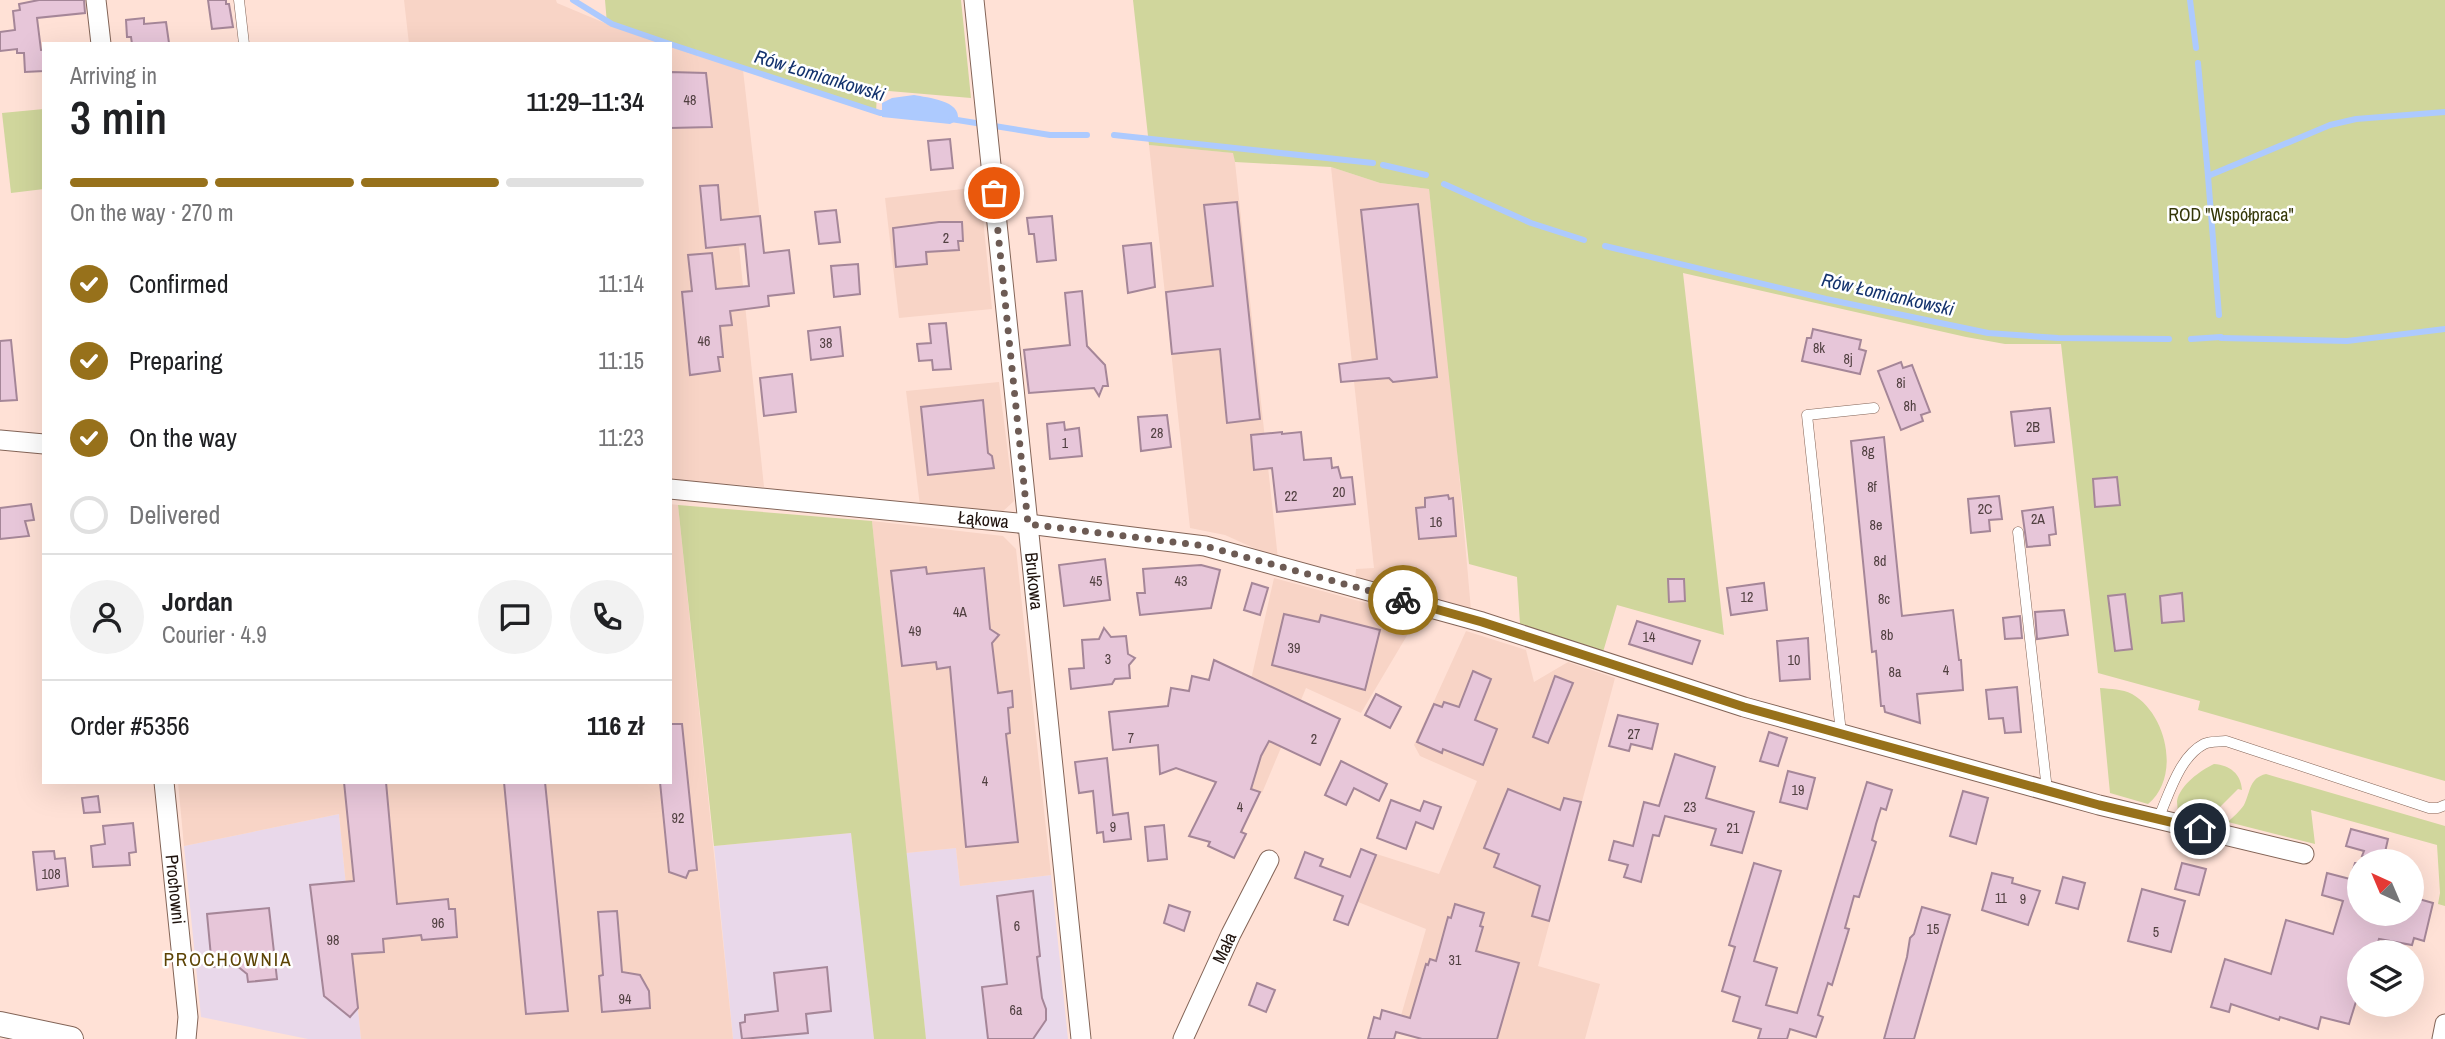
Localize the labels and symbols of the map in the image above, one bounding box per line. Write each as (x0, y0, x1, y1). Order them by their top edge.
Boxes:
water label: Rów Łomiankowski (752, 43, 889, 107)
house number: 48 (684, 91, 696, 109)
pin (964, 163, 1024, 223)
park label: ROD "Współpraca" (2168, 202, 2294, 227)
house number: 2 (943, 229, 949, 247)
water label: Rów Łomiankowski (1819, 266, 1957, 322)
house number: 46 (698, 332, 710, 350)
house number: 38 (820, 334, 832, 352)
house number: 8k (1813, 339, 1825, 357)
house number: 8j (1844, 350, 1852, 368)
house number: 8i (1896, 374, 1906, 392)
house number: 8h (1904, 397, 1916, 415)
house number: 2B (2026, 418, 2040, 436)
house number: 28 (1151, 424, 1163, 442)
house number: 1 (1062, 434, 1069, 452)
house number: 8g (1862, 442, 1875, 460)
house number: 8f (1867, 478, 1878, 496)
house number: 20 (1333, 483, 1345, 501)
house number: 22 (1285, 487, 1297, 505)
house number: 2C (1978, 500, 1992, 518)
street label: Łąkowa (957, 504, 1010, 534)
house number: 2A (2031, 510, 2045, 528)
house number: 16 (1430, 513, 1442, 531)
house number: 8e (1870, 516, 1882, 534)
street label: Brukowa (1019, 551, 1050, 611)
house number: 8d (1874, 552, 1886, 570)
courier (1368, 565, 1438, 635)
house number: 45 (1090, 572, 1102, 590)
house number: 43 (1175, 572, 1187, 590)
house number: 12 (1741, 588, 1753, 606)
house number: 8c (1878, 590, 1890, 608)
house number: 4A (953, 603, 967, 621)
house number: 49 (909, 622, 921, 640)
house number: 8b (1881, 626, 1893, 644)
house number: 14 (1643, 628, 1656, 646)
house number: 39 (1288, 639, 1300, 657)
house number: 3 (1105, 650, 1111, 668)
house number: 10 (1788, 651, 1800, 669)
house number: 4 (1943, 661, 1950, 679)
house number: 8a (1889, 663, 1902, 681)
house number: 27 (1628, 725, 1640, 743)
house number: 7 (1128, 729, 1134, 747)
house number: 2 (1311, 730, 1317, 748)
house number: 4 (982, 772, 989, 790)
house number: 19 (1792, 781, 1804, 799)
house number: 4 (1237, 798, 1244, 816)
house number: 23 (1684, 798, 1696, 816)
pin (2170, 799, 2230, 859)
house number: 92 (672, 809, 684, 827)
house number: 9 (1110, 818, 1116, 836)
house number: 21 (1727, 819, 1740, 837)
north arrow (2347, 849, 2424, 926)
street label: Prochowni (159, 853, 191, 925)
house number: 108 (41, 865, 61, 883)
house number: 11 (1995, 889, 2008, 907)
house number: 9 (2020, 890, 2026, 908)
house number: 96 (432, 914, 444, 932)
house number: 6 (1014, 917, 1020, 935)
house number: 15 (1927, 920, 1939, 938)
house number: 5 (2153, 923, 2159, 941)
street label: Mała (1206, 928, 1242, 968)
house number: 98 (327, 931, 339, 949)
district label: PROCHOWNIA (163, 946, 293, 972)
house number: 31 (1449, 951, 1462, 969)
house number: 94 (619, 990, 632, 1008)
house number: 6a (1010, 1001, 1023, 1019)

